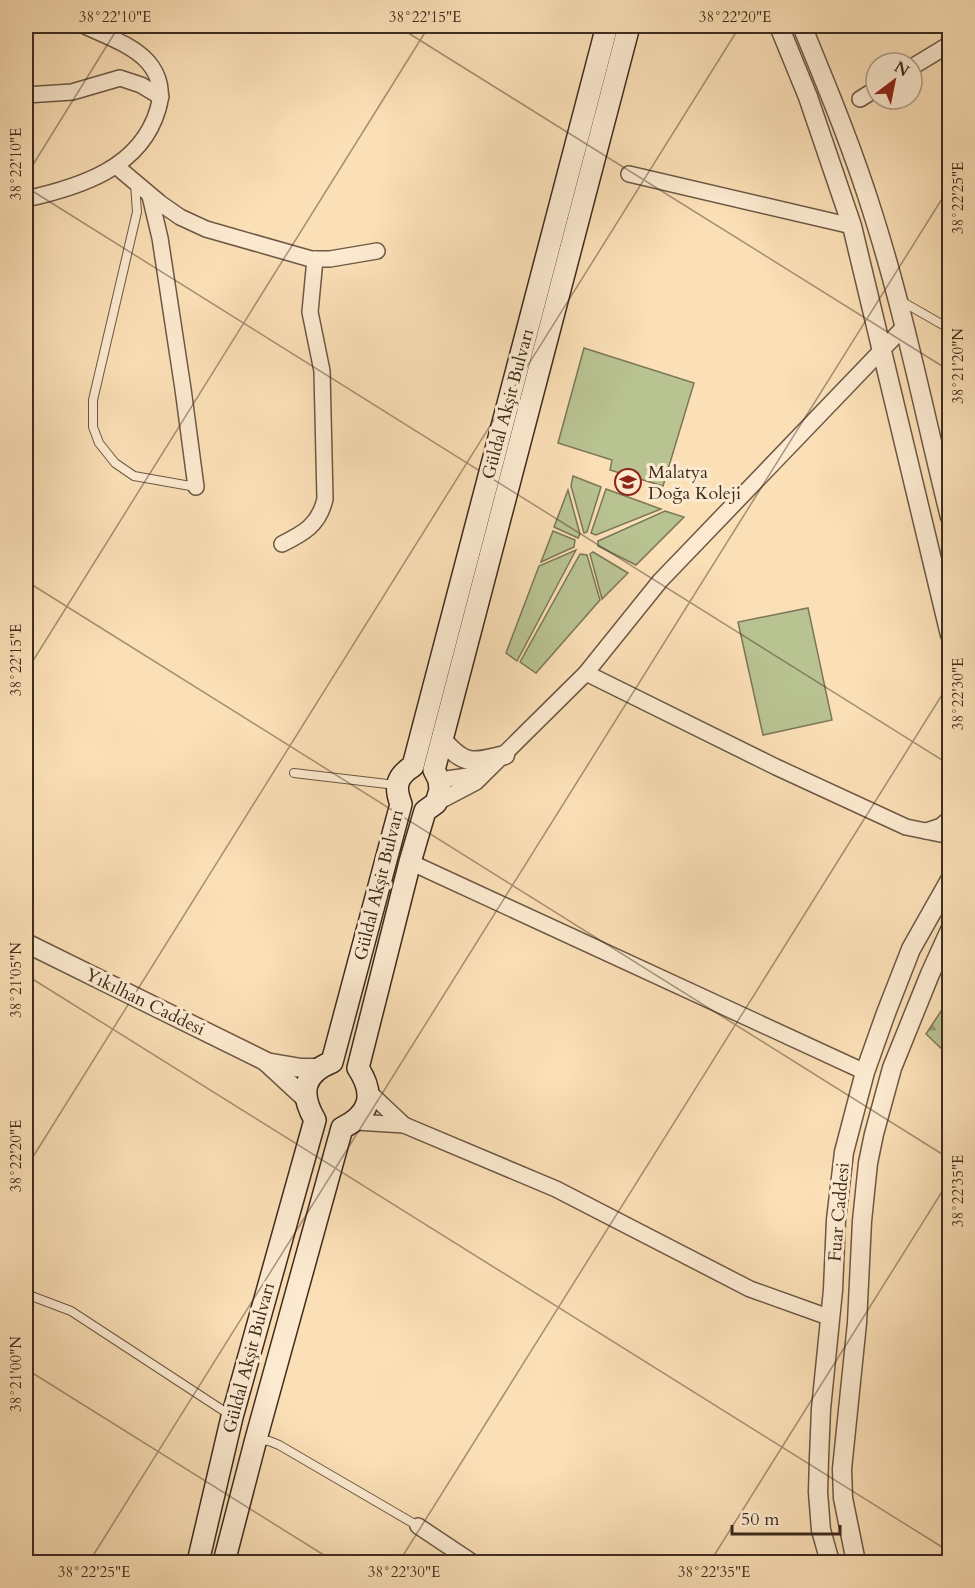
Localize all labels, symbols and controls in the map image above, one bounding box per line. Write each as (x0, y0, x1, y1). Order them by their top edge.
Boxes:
text: 38°22'10"E (79, 7, 151, 27)
text: 38°22'15"E (389, 7, 461, 27)
text: 38°22'20"E (699, 7, 771, 27)
north arrow (864, 51, 924, 111)
text: N (890, 56, 913, 82)
text: 38°22'10"E (6, 128, 26, 200)
text: 38°22'25"E (948, 162, 968, 234)
street label: Güldal Akşit Bulvarı (476, 326, 540, 482)
text: 38°21'20"N (948, 328, 968, 404)
place label: Malatya Doğa Koleji (648, 460, 741, 506)
school or university icon: Malatya Doğa Koleji (613, 467, 643, 497)
text: 38°22'15"E (6, 624, 26, 696)
text: 38°22'30"E (948, 658, 968, 730)
street label: Güldal Akşit Bulvarı (348, 807, 410, 963)
text: 38°21'05"N (6, 942, 26, 1018)
street label: Yıkılhan Caddesi (81, 962, 209, 1042)
text: 38°22'20"E (6, 1120, 26, 1192)
text: 38°22'35"E (948, 1155, 968, 1227)
street label: Fuar Caddesi (822, 1161, 856, 1263)
street label: Güldal Akşit Bulvarı (217, 1280, 281, 1436)
text: 38°21'00"N (6, 1336, 26, 1412)
scale bar (732, 1498, 840, 1536)
text: 50 m (741, 1507, 780, 1532)
text: 38°22'25"E (58, 1562, 130, 1582)
text: 38°22'30"E (368, 1562, 440, 1582)
text: 38°22'35"E (678, 1562, 750, 1582)

